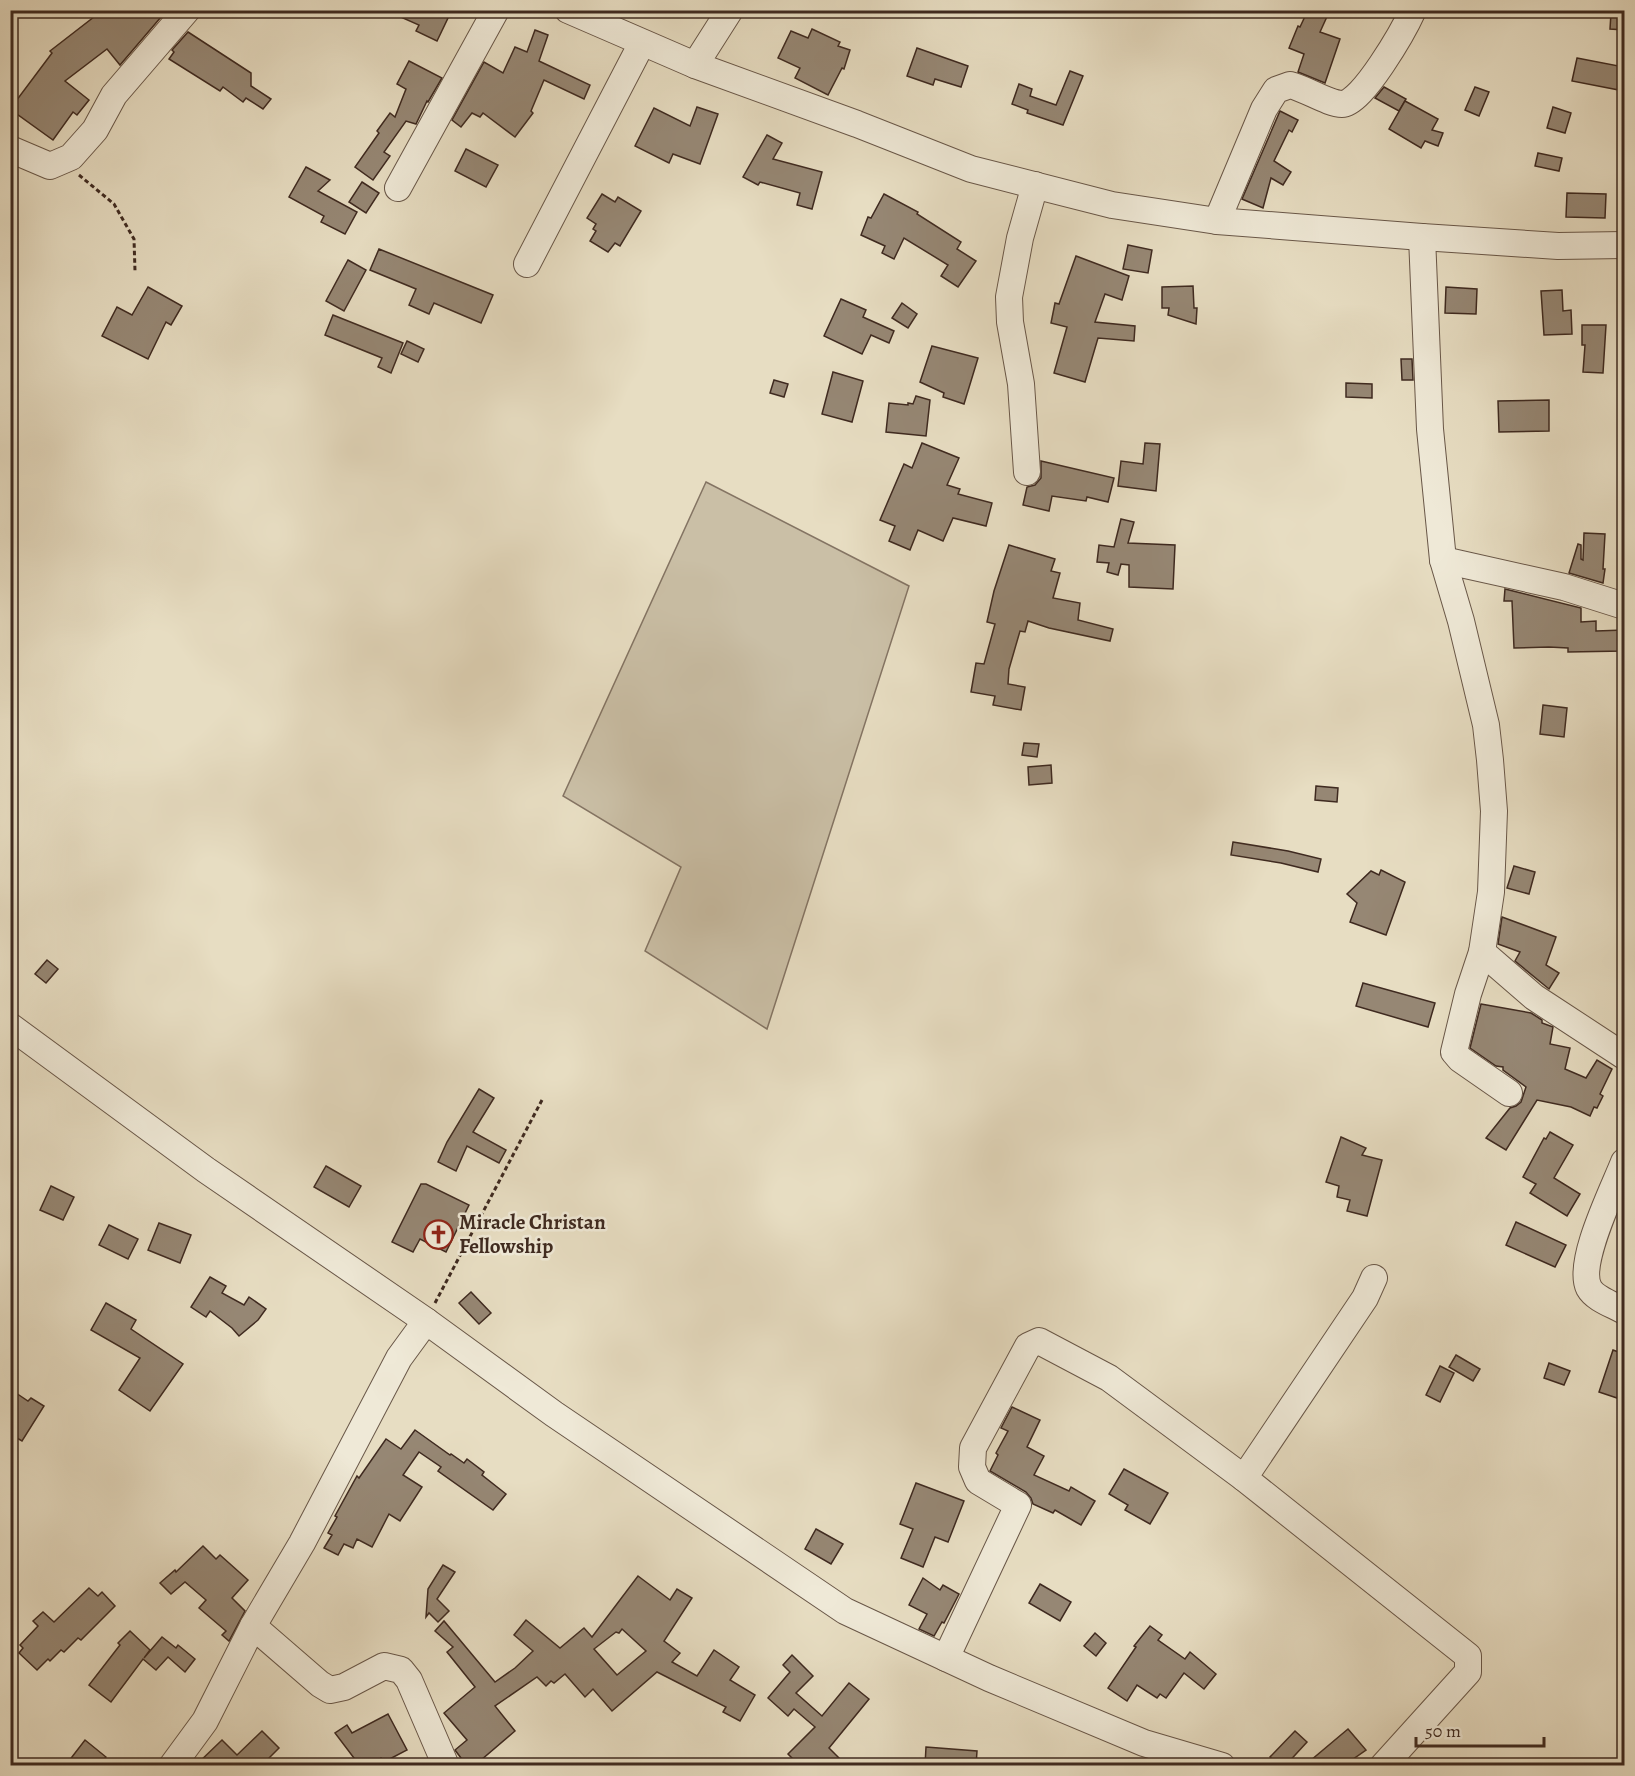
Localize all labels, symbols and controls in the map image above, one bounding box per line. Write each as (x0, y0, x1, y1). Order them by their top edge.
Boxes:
place label: Miracle Christan Fellowship (459, 1208, 606, 1260)
church icon: Miracle Christan Fellowship (422, 1218, 454, 1250)
scale bar (1416, 1710, 1544, 1748)
text: 50 m (1425, 1719, 1461, 1743)

